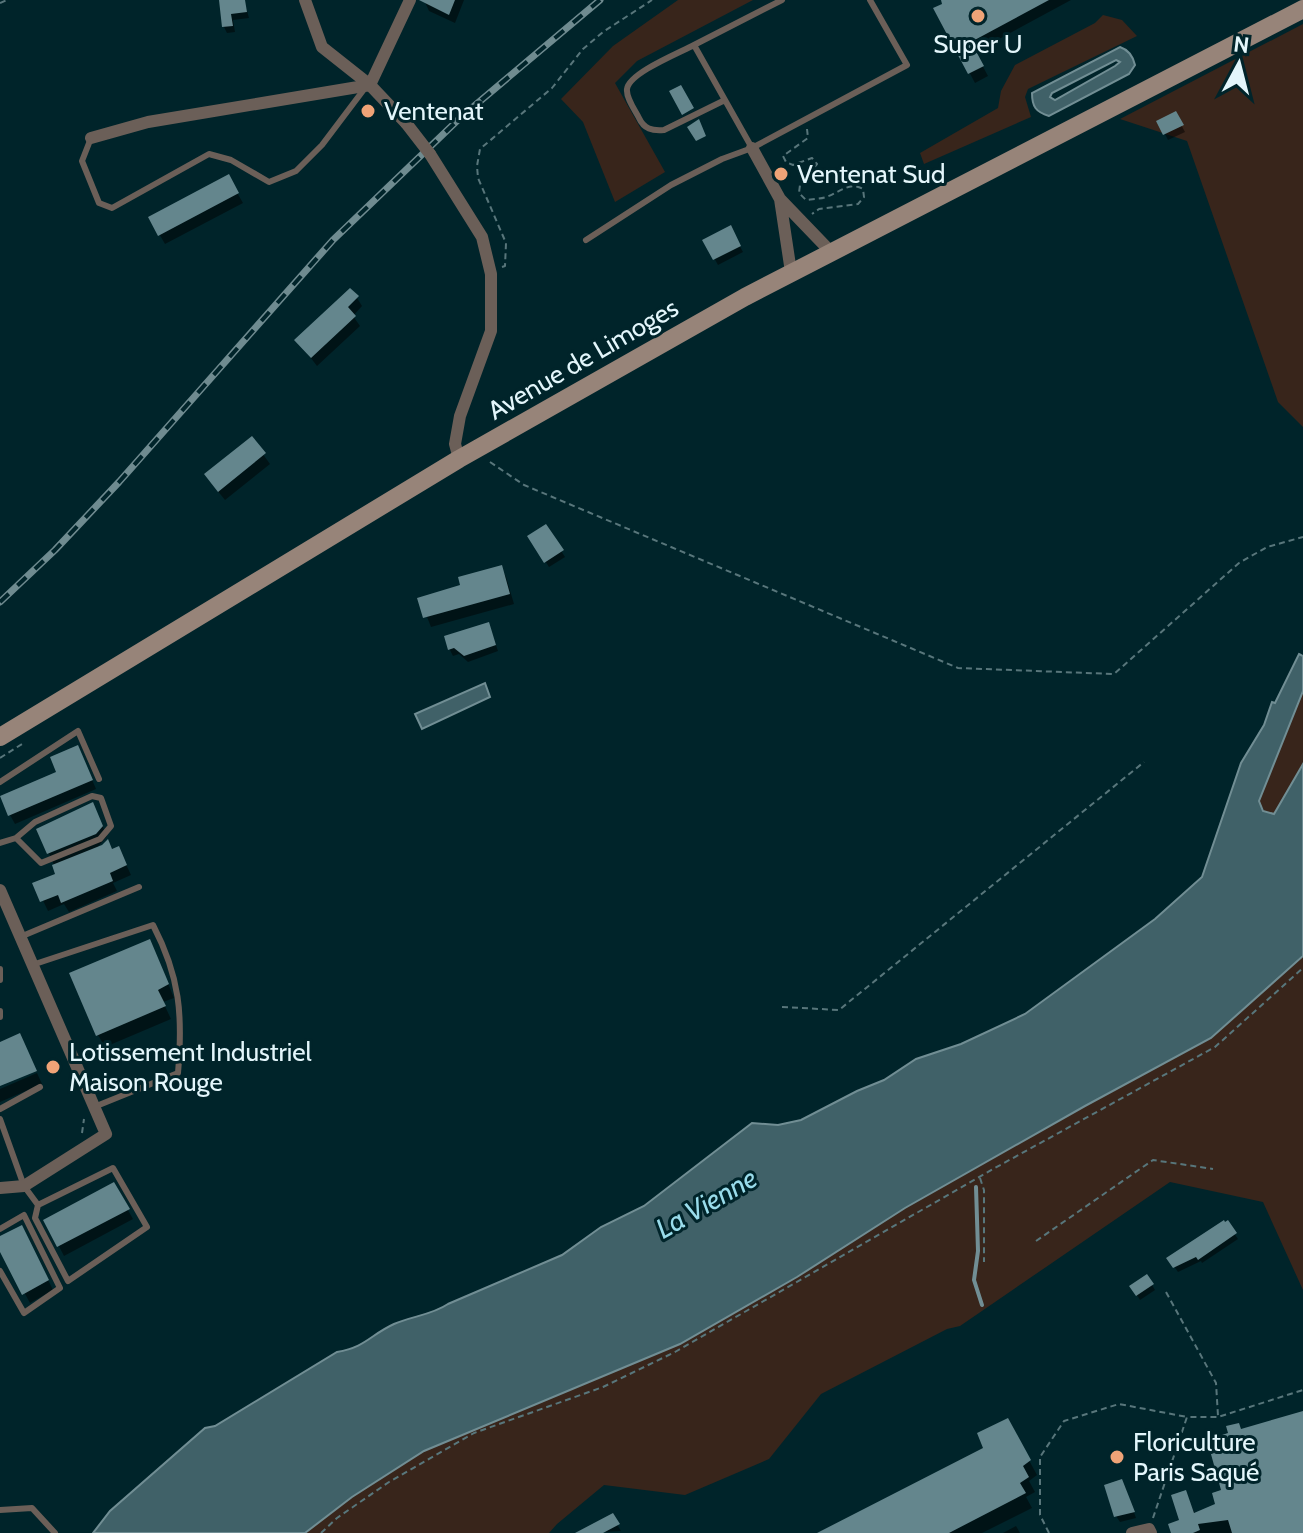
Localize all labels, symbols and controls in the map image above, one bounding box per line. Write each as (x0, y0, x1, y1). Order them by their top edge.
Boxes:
marker: Super U (969, 7, 987, 25)
north arrow (1199, 24, 1279, 104)
place label: Super U (933, 28, 1023, 60)
text: N (1232, 30, 1251, 59)
place label: Ventenat (384, 95, 484, 127)
marker: Ventenat (359, 102, 377, 120)
place label: Ventenat Sud (797, 158, 945, 190)
marker: Ventenat Sud (772, 165, 790, 183)
street label: Avenue de Limoges (482, 291, 684, 426)
place label: Lotissement Industriel Maison Rouge (69, 1036, 312, 1098)
marker: Lotissement Industriel Maison Rouge (44, 1058, 62, 1076)
water label: La Vienne (649, 1160, 763, 1245)
place label: Floriculture Paris Saqué (1133, 1426, 1259, 1488)
marker: Floriculture Paris Saqué (1108, 1448, 1126, 1466)

